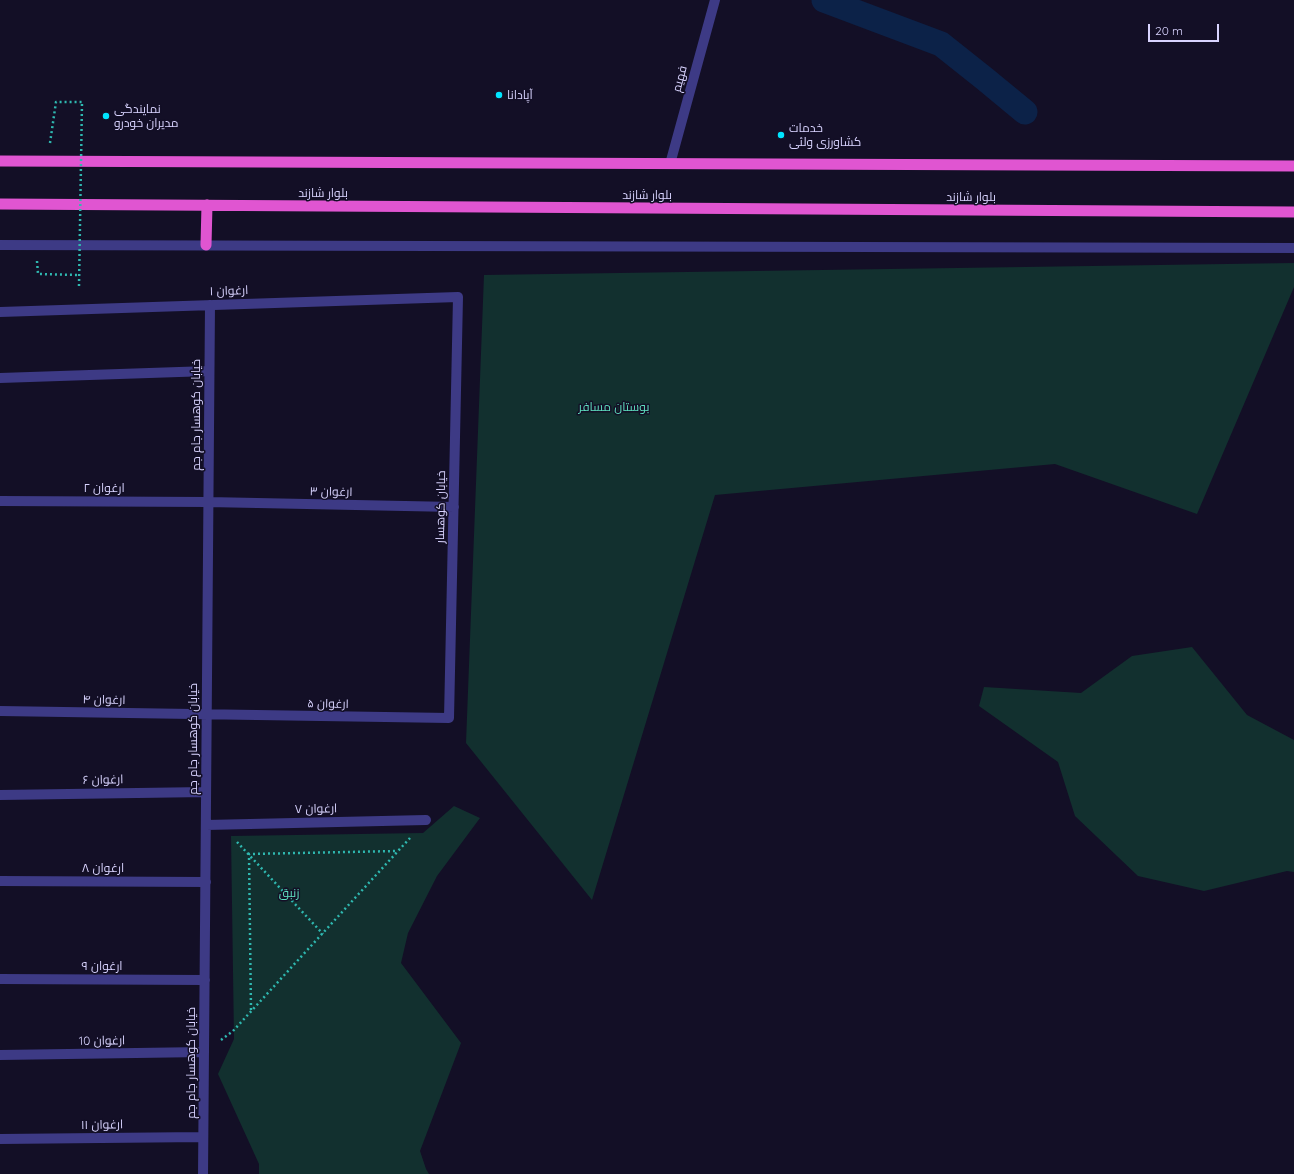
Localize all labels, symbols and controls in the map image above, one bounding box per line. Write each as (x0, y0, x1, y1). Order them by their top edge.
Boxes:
scale bar (1150, 16, 1221, 42)
text: 20 m (1155, 23, 1183, 38)
street label: فهیم (670, 64, 690, 94)
place label: آپادانا (507, 88, 533, 102)
marker: آپادانا (494, 90, 504, 100)
place label: نمایندگی مدیران خودرو (114, 102, 179, 130)
marker: نمایندگی مدیران خودرو (101, 111, 111, 121)
place label: خدمات کشاورزی ولئی (789, 121, 861, 149)
marker: خدمات کشاورزی ولئی (776, 130, 786, 140)
street label: بلوار شازند (298, 186, 348, 200)
street label: بلوار شازند (622, 188, 672, 202)
street label: بلوار شازند (946, 190, 996, 204)
street label: ارغوان ۱ (209, 283, 249, 299)
street label: خیابان کوهسار جام جم (189, 359, 203, 471)
park label: بوستان مسافر (579, 400, 649, 414)
street label: خیابان کوهسار (433, 471, 449, 543)
street label: ارغوان ۲ (83, 481, 125, 495)
street label: ارغوان ۳ (309, 484, 353, 500)
street label: خیابان کوهسار جام جم (186, 683, 200, 795)
street label: ارغوان ۴ (82, 692, 126, 708)
street label: ارغوان ۵ (307, 696, 349, 712)
street label: ارغوان ۶ (83, 772, 123, 788)
street label: ارغوان ۷ (295, 801, 337, 817)
street label: ارغوان ۸ (82, 861, 124, 875)
park label: زنبق (279, 886, 299, 900)
street label: ارغوان ۹ (81, 959, 123, 973)
street label: خیابان کوهسار جام جم (184, 1007, 198, 1119)
street label: ارغوان 10 (79, 1033, 125, 1049)
street label: ارغوان ۱۱ (81, 1117, 123, 1133)

